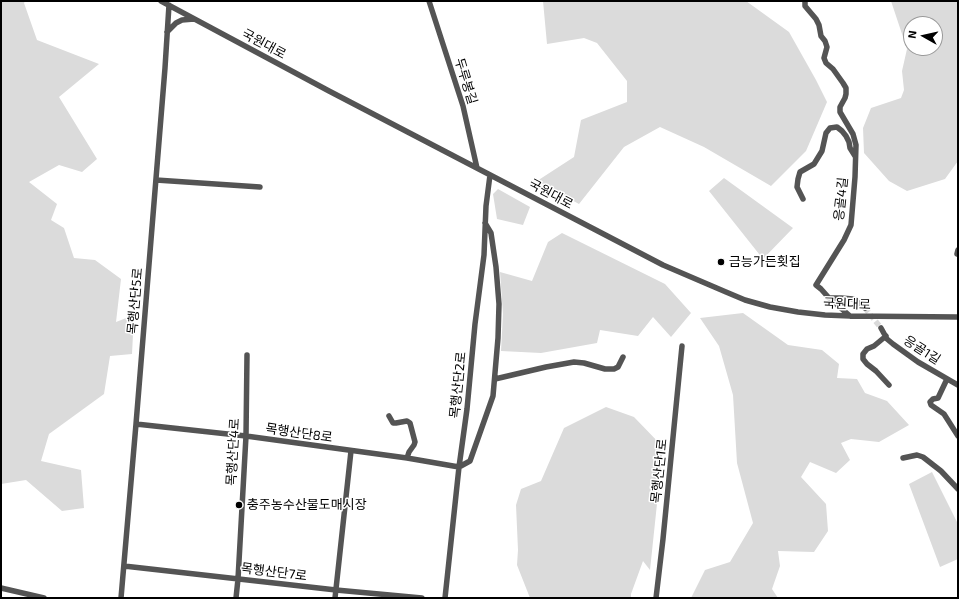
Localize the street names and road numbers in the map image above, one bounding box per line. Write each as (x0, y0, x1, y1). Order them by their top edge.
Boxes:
street label: 국원대로 (239, 26, 289, 62)
street label: 두루봉길 (452, 56, 480, 106)
street label: 국원대로 (526, 176, 576, 212)
street label: 응골4길 (831, 176, 851, 222)
street label: 목행산단5로 (124, 267, 146, 335)
street label: 국원대로 (823, 295, 871, 313)
street label: 응골1길 (901, 332, 943, 368)
street label: 목행산단2로 (447, 351, 469, 419)
street label: 목행산단4로 (223, 418, 243, 486)
street label: 목행산단8로 (264, 421, 334, 445)
street label: 목행산단1로 (648, 438, 670, 504)
street label: 목행산단7로 (240, 560, 308, 584)

